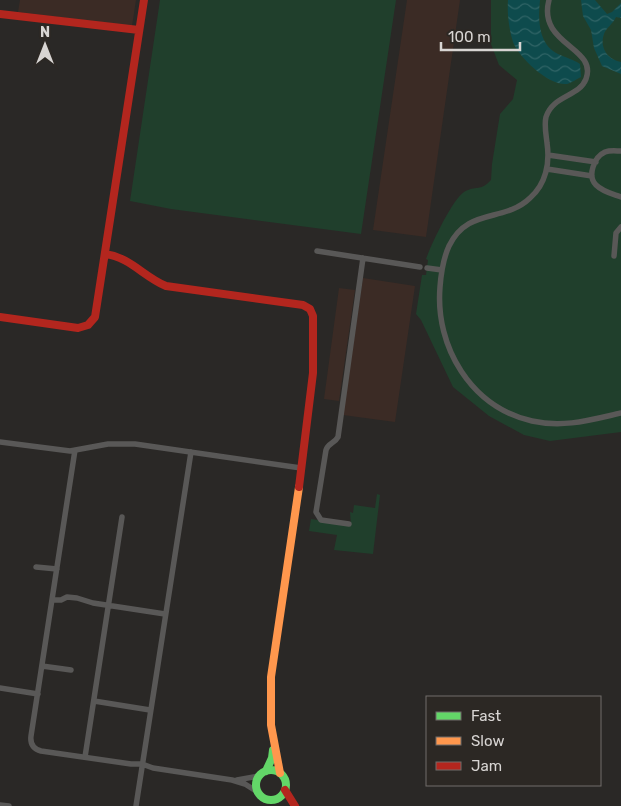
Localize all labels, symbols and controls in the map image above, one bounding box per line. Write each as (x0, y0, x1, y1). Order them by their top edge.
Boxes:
north arrow (20, 20, 70, 70)
scale bar (441, 20, 520, 52)
text: N (40, 24, 50, 41)
text: 100 m (448, 28, 490, 46)
legend (426, 696, 601, 786)
text: Fast (471, 707, 501, 725)
text: Slow (471, 732, 504, 750)
text: Jam (471, 757, 502, 775)

